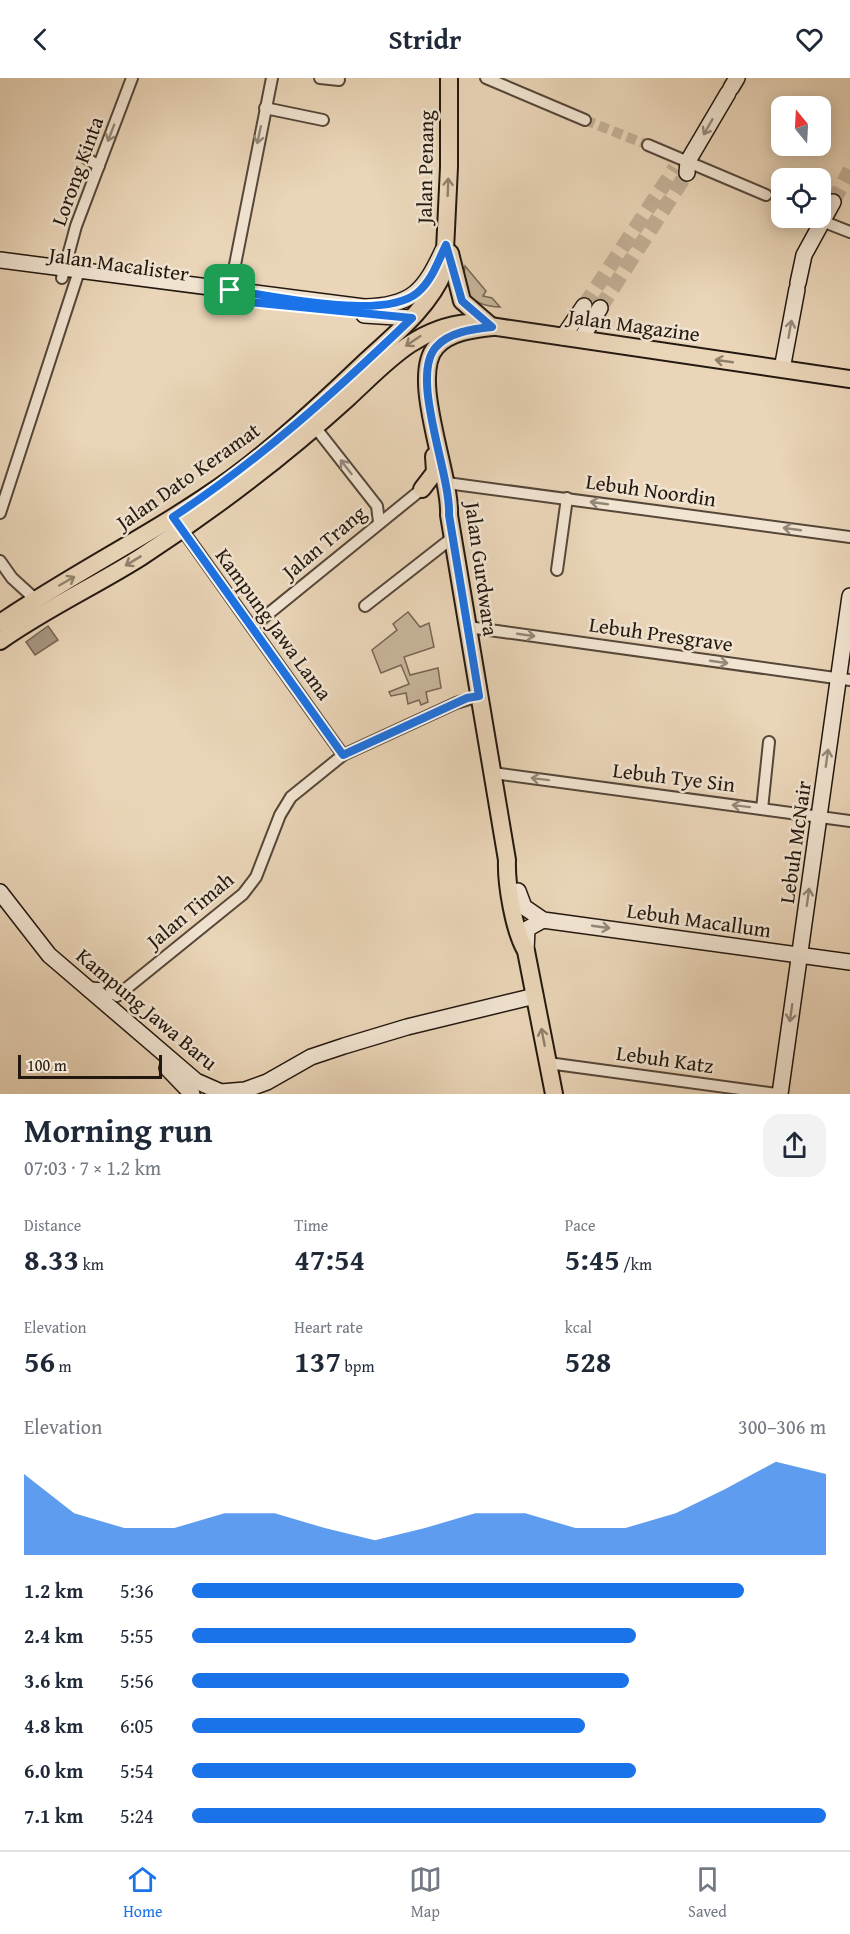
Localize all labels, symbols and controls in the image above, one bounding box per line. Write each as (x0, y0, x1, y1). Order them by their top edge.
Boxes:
text: Stridr (388, 19, 462, 59)
icon: back (24, 23, 57, 56)
icon: heart (793, 23, 826, 56)
north arrow (771, 96, 831, 156)
map controls (771, 96, 831, 228)
street label: Jalan Penang (408, 109, 442, 227)
street label: Lorong Kinta (43, 112, 111, 230)
one-way arrow (702, 118, 714, 135)
one-way arrow (105, 123, 116, 142)
one-way arrow (253, 125, 265, 144)
button: locate (771, 168, 831, 228)
one-way arrow (443, 177, 454, 197)
street label: Jalan Macalister (44, 238, 191, 289)
pin (204, 264, 255, 315)
icon: arrive (213, 273, 246, 306)
street label: Jalan Magazine (563, 300, 702, 350)
one-way arrow (785, 320, 796, 339)
one-way arrow (405, 334, 422, 347)
one-way arrow (715, 355, 735, 366)
street label: Jalan Dato Keramat (107, 414, 267, 539)
one-way arrow (339, 459, 352, 475)
street label: Lebuh Noordin (584, 466, 718, 515)
street label: Jalan Trang (273, 497, 373, 588)
street label: Jalan Gurdwara (457, 497, 507, 638)
one-way arrow (589, 497, 609, 508)
one-way arrow (783, 523, 802, 534)
street label: Kampung Jawa Lama (208, 541, 340, 707)
one-way arrow (125, 556, 142, 568)
one-way arrow (58, 574, 75, 586)
street label: Lebuh Presgrave (587, 609, 735, 659)
one-way arrow (515, 630, 535, 641)
one-way arrow (708, 656, 728, 667)
one-way arrow (822, 749, 833, 769)
street label: Lebuh Tye Sin (611, 754, 737, 800)
one-way arrow (531, 774, 551, 785)
street label: Lebuh McNair (771, 778, 819, 905)
one-way arrow (731, 800, 751, 811)
street label: Jalan Timah (137, 864, 240, 958)
one-way arrow (803, 888, 814, 908)
street label: Lebuh Macallum (625, 895, 773, 945)
one-way arrow (590, 922, 610, 933)
street label: Kampung Jawa Baru (70, 940, 225, 1078)
one-way arrow (786, 1003, 797, 1022)
one-way arrow (537, 1027, 548, 1047)
street label: Lebuh Katz (614, 1037, 716, 1081)
scale bar (18, 1052, 162, 1079)
text: 100 m (27, 1053, 67, 1077)
text: Morning run (24, 1106, 213, 1154)
button: share (763, 1114, 826, 1177)
text: 07:03 · 7 × 1.2 km (24, 1153, 161, 1182)
text: Distance (24, 1213, 81, 1237)
text: Time (294, 1213, 328, 1237)
text: Pace (565, 1213, 595, 1237)
text: 8.33 (24, 1237, 79, 1281)
text: 47:54 (294, 1237, 365, 1281)
text: 5:45 (565, 1237, 620, 1281)
text: km (79, 1252, 104, 1276)
text: /km (620, 1252, 652, 1276)
text: Elevation (24, 1315, 87, 1339)
text: Heart rate (294, 1315, 363, 1339)
text: kcal (565, 1315, 592, 1339)
text: 56 (24, 1339, 55, 1383)
text: 137 (294, 1339, 341, 1383)
text: 528 (565, 1339, 611, 1383)
text: m (55, 1354, 72, 1378)
text: bpm (341, 1354, 374, 1378)
text: Elevation (24, 1412, 102, 1441)
text: 300–306 m (738, 1412, 826, 1441)
text: 1.2 km (24, 1576, 83, 1605)
text: 5:36 (120, 1576, 154, 1605)
text: 2.4 km (24, 1621, 83, 1650)
text: 5:55 (120, 1621, 154, 1650)
text: 3.6 km (24, 1666, 83, 1695)
text: 5:56 (120, 1666, 154, 1695)
text: 4.8 km (24, 1711, 83, 1740)
text: 6:05 (120, 1711, 154, 1740)
text: 6.0 km (24, 1756, 83, 1785)
text: 5:54 (120, 1756, 154, 1785)
text: 7.1 km (24, 1801, 83, 1830)
text: 5:24 (120, 1801, 154, 1830)
tab: Home (123, 1863, 163, 1923)
tab: Map (409, 1863, 442, 1923)
tab: Saved (688, 1863, 727, 1923)

